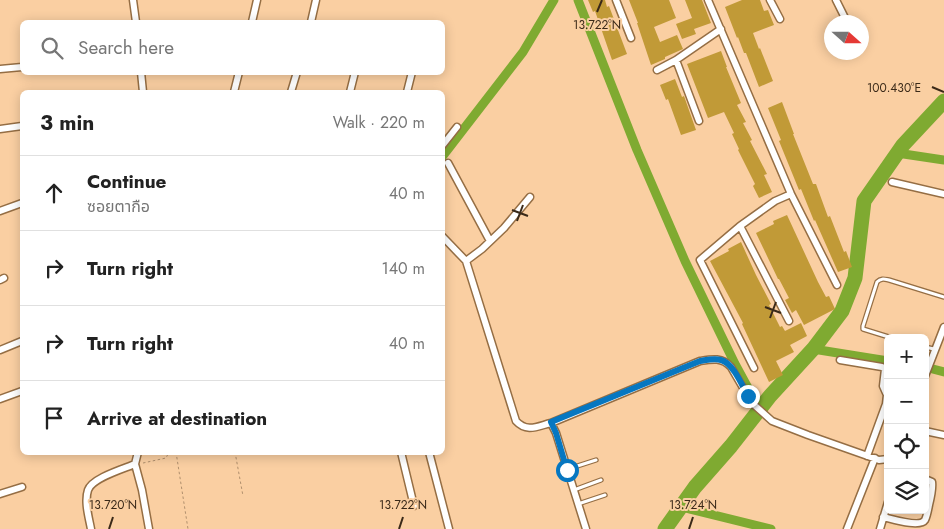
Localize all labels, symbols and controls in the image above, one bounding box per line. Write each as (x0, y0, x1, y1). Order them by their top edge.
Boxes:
north arrow (824, 15, 869, 60)
text: 13.722°N (573, 16, 621, 34)
search box (20, 20, 445, 75)
icon: search (38, 34, 66, 62)
text: Search here (78, 34, 174, 61)
text: 100.430°E (867, 79, 921, 97)
text: 3 min (40, 108, 94, 138)
text: Walk · 220 m (333, 111, 425, 134)
text: Continue (87, 168, 166, 195)
icon: ahead (40, 179, 68, 207)
text: 40 m (389, 182, 425, 205)
text: ซอยตากือ (87, 195, 150, 218)
icon: right (40, 254, 68, 282)
text: Turn right (87, 255, 173, 282)
text: 140 m (382, 257, 425, 280)
icon: right (40, 329, 68, 357)
text: Turn right (87, 330, 173, 357)
text: 40 m (389, 332, 425, 355)
map controls (884, 334, 929, 514)
button: + (884, 334, 929, 379)
button: − (884, 379, 929, 424)
route end (737, 385, 760, 408)
icon: arrive (40, 404, 68, 432)
text: Arrive at destination (87, 405, 267, 432)
button: locate (884, 424, 929, 469)
route start (556, 459, 579, 482)
button: layers (884, 469, 929, 514)
text: 13.720°N (89, 496, 137, 514)
text: 13.722°N (379, 496, 427, 514)
text: 13.724°N (669, 496, 717, 514)

